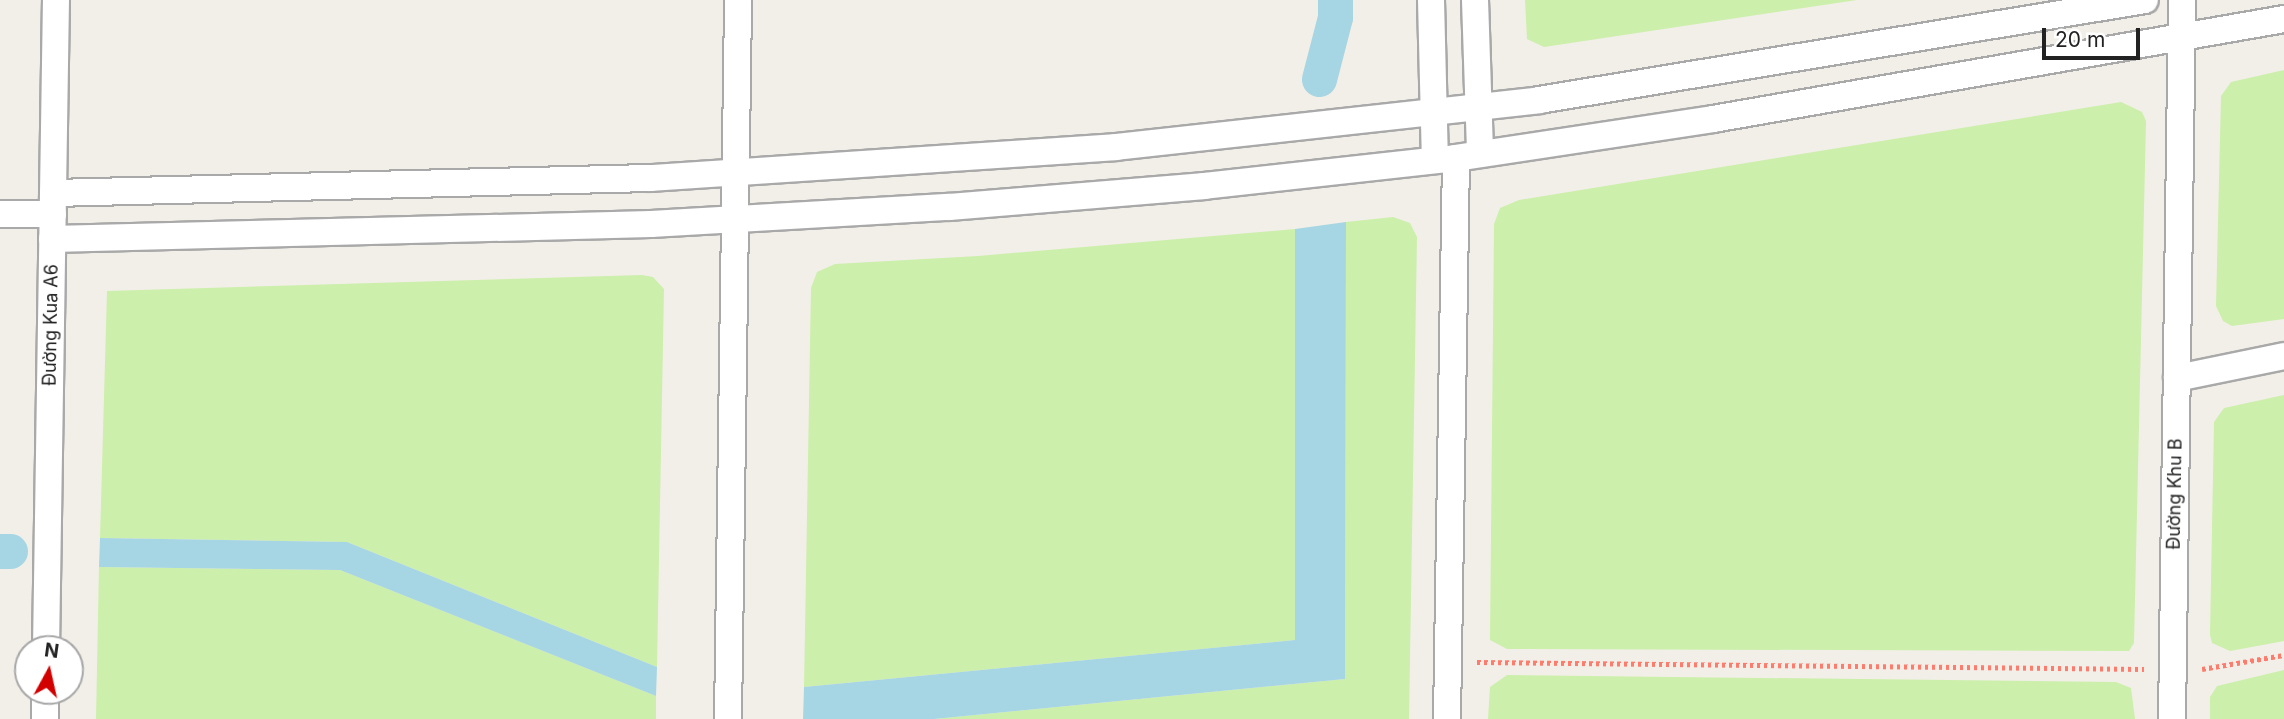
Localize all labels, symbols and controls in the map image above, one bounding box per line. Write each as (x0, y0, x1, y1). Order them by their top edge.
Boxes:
scale bar (2046, 14, 2144, 58)
text: 20 m (2055, 27, 2105, 52)
street label: Đường Kua A6 (39, 264, 63, 386)
street label: Đường Khu B (2163, 438, 2187, 550)
north arrow (14, 635, 84, 705)
text: N (43, 638, 60, 663)

